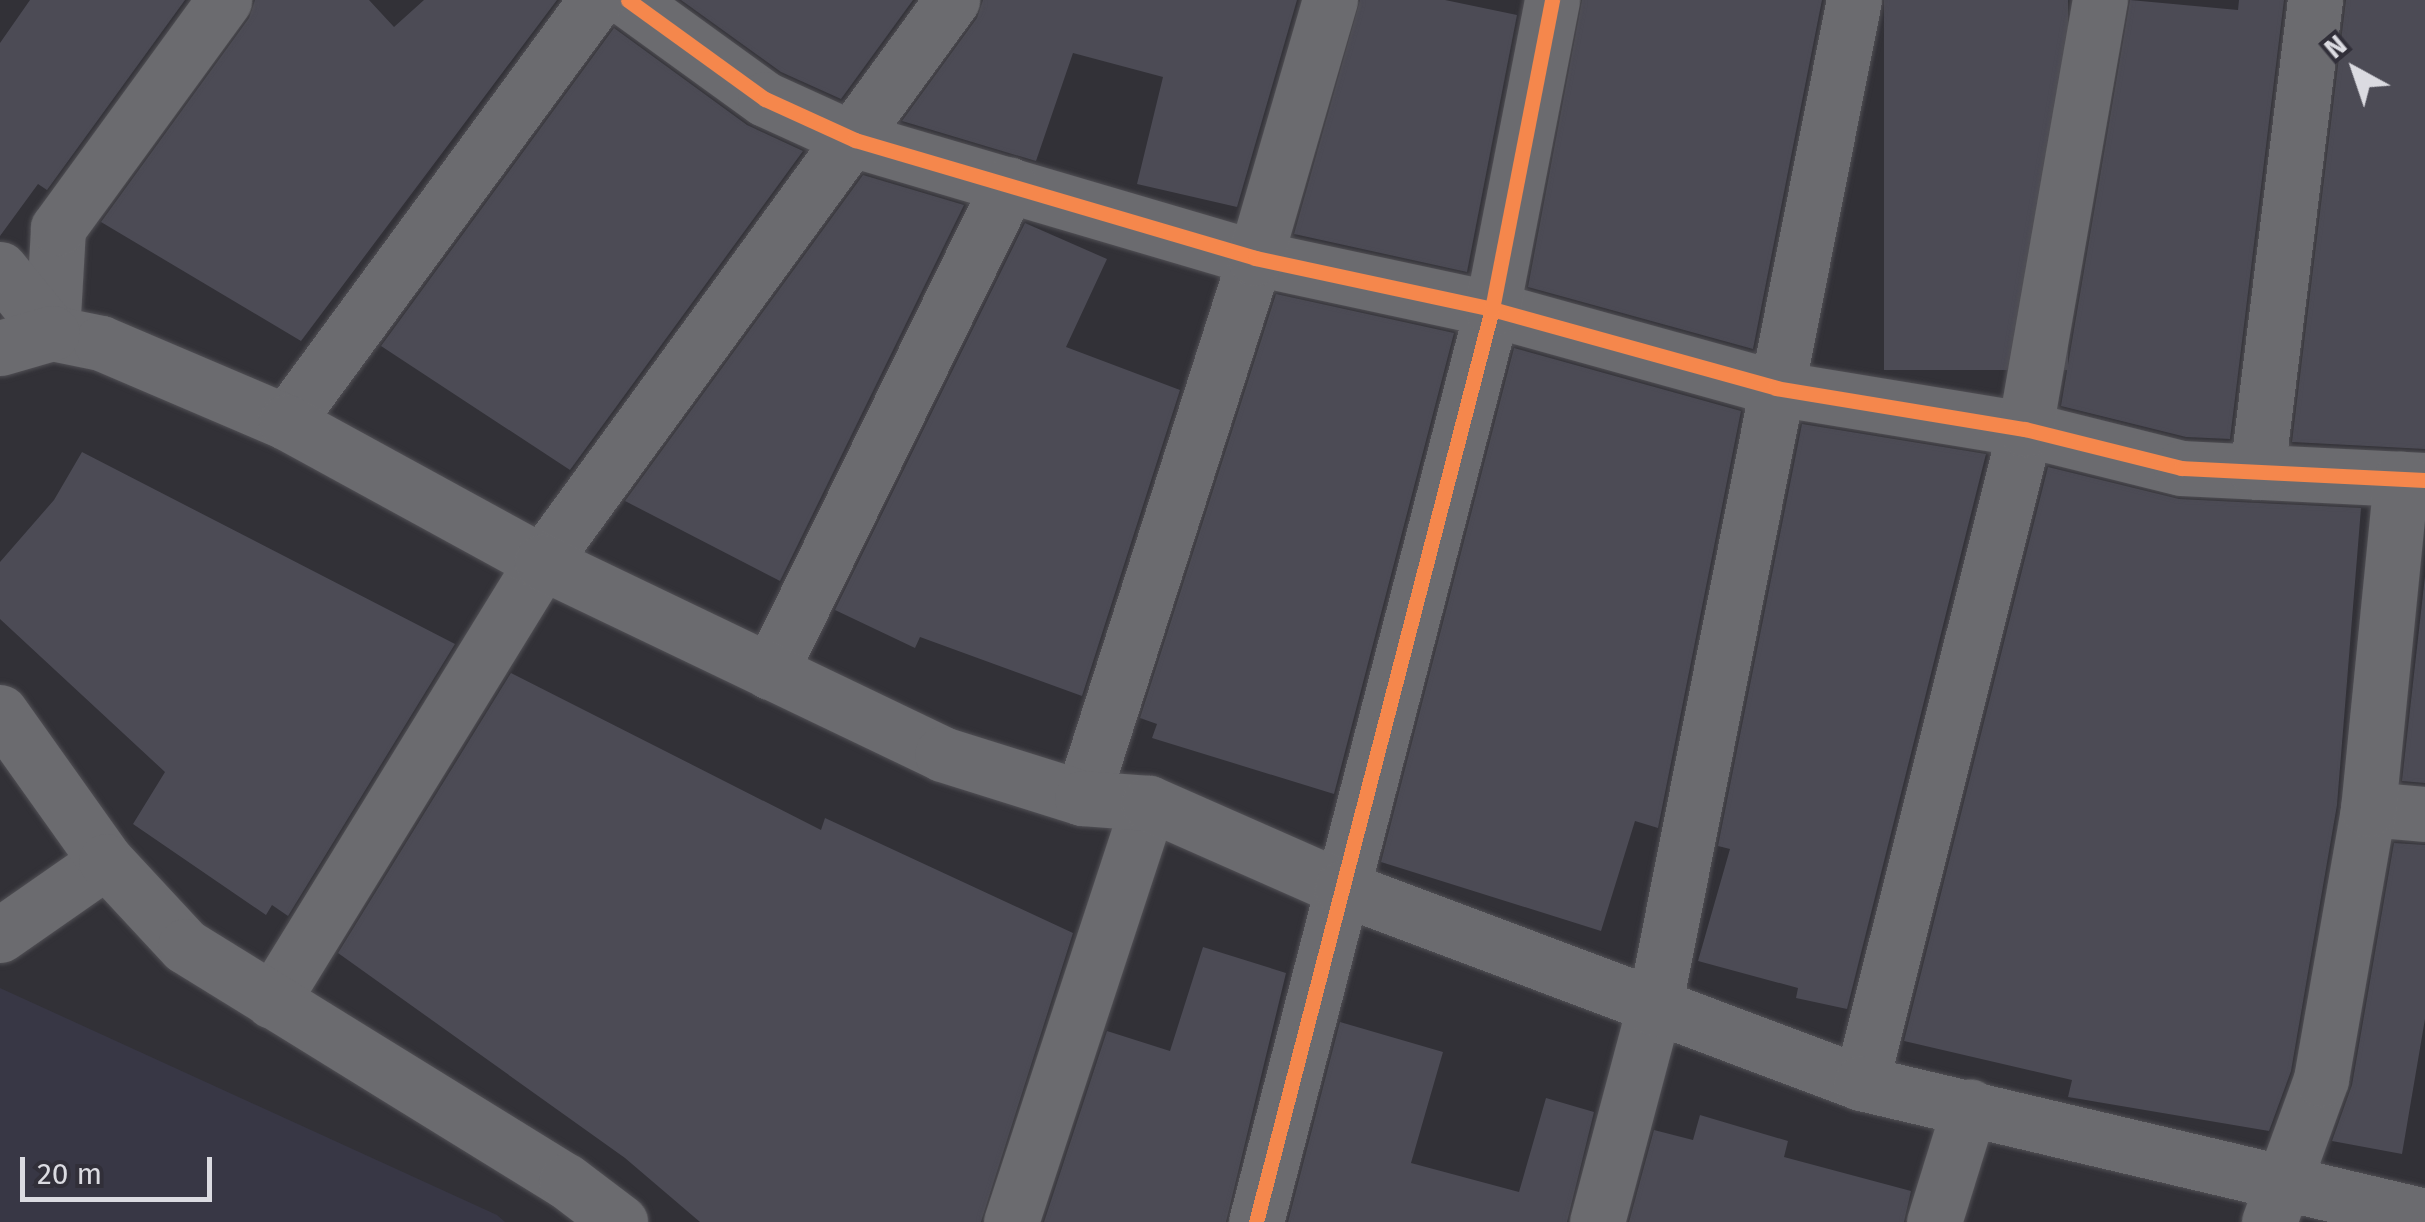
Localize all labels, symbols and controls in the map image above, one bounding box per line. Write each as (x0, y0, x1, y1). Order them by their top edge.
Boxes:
north arrow (2305, 20, 2405, 120)
text: N (2318, 28, 2353, 65)
scale bar (25, 1137, 218, 1199)
text: 20 m (37, 1156, 102, 1192)

